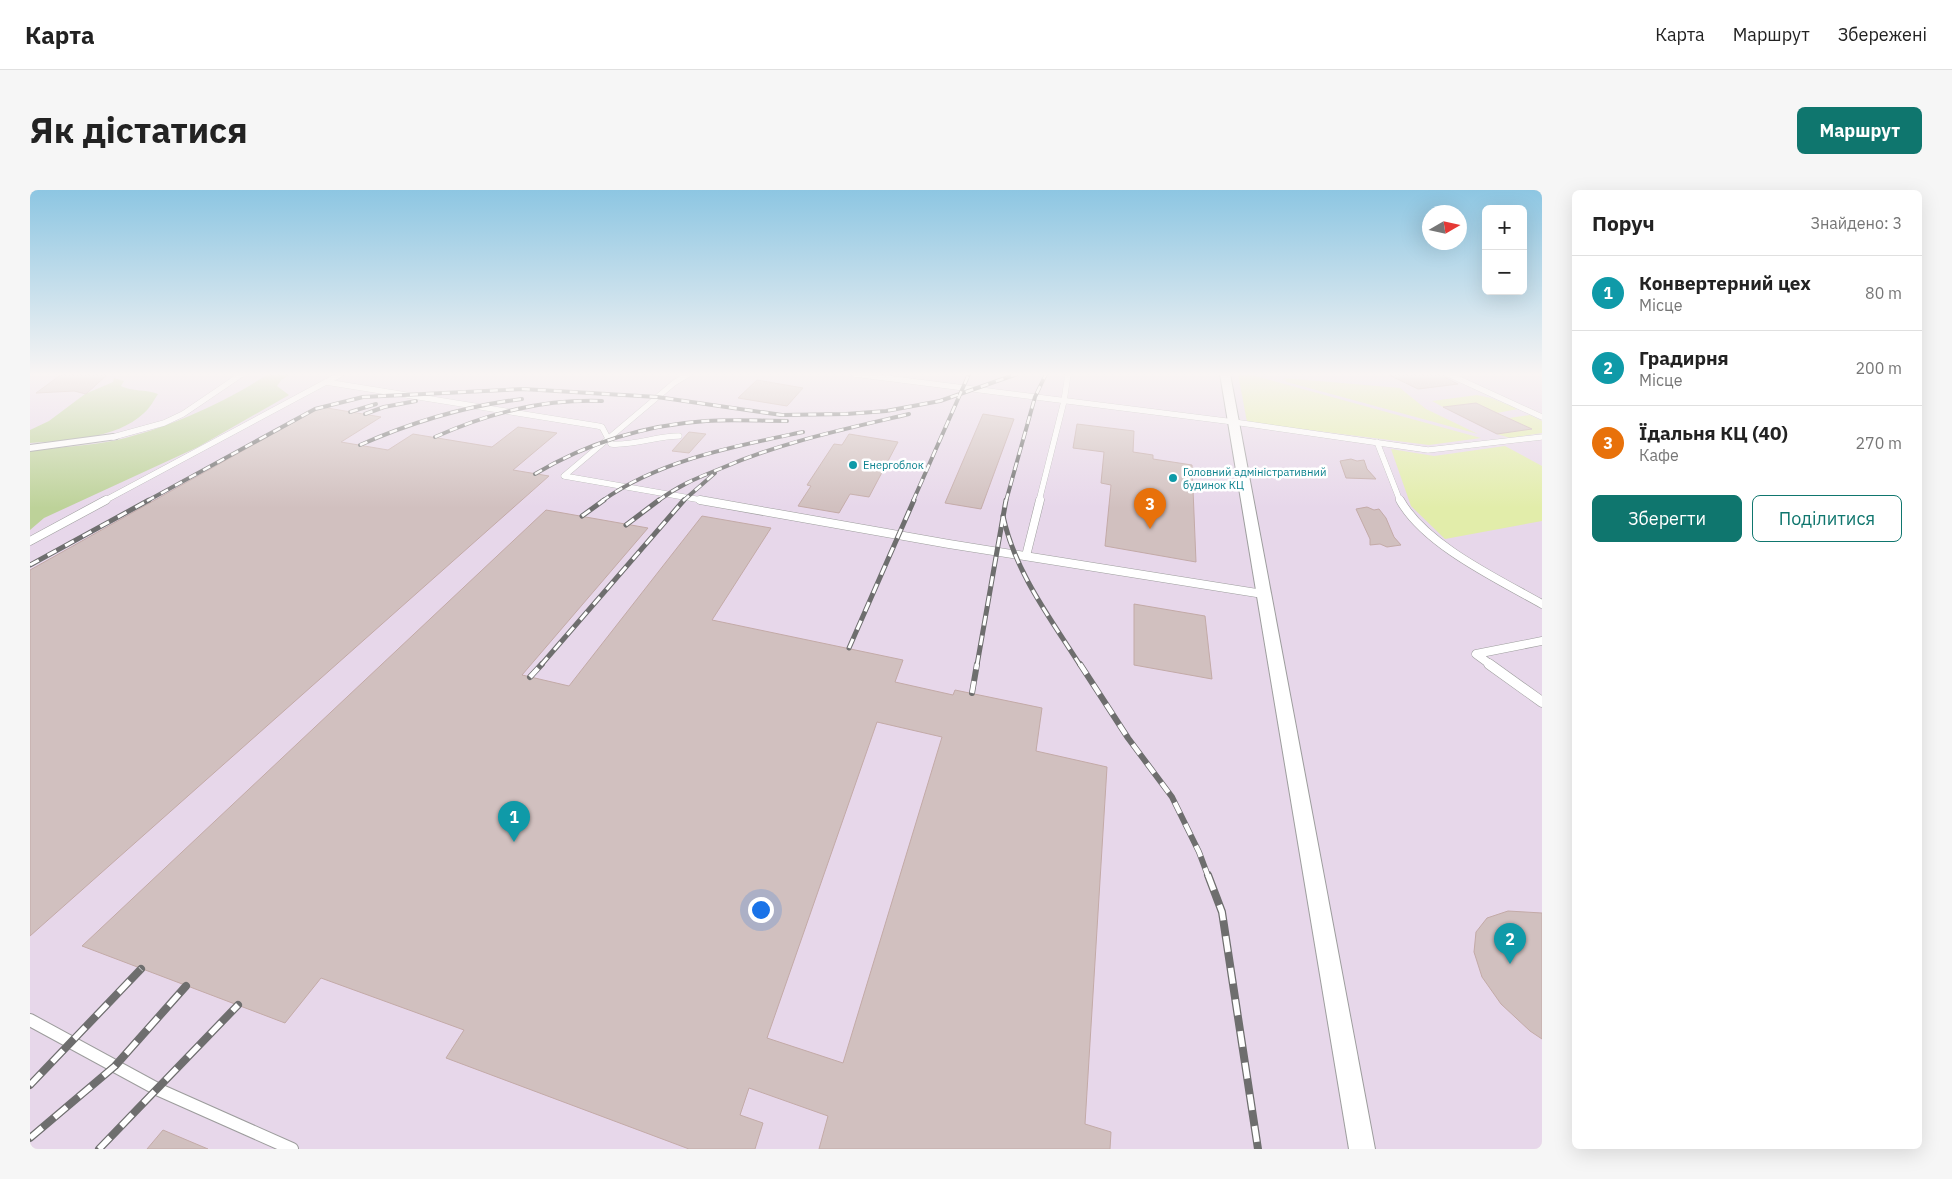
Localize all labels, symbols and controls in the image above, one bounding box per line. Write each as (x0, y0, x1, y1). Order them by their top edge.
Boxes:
text: Карта (25, 19, 95, 51)
text: Карта (1655, 23, 1705, 46)
text: Маршрут (1733, 23, 1810, 46)
text: Збережені (1838, 23, 1927, 46)
text: Як дістатися (30, 107, 248, 153)
button: Маршрут (1797, 107, 1922, 154)
north arrow (1422, 205, 1467, 250)
map controls (1482, 205, 1527, 295)
button: + (1482, 205, 1527, 250)
text: Поруч (1592, 209, 1655, 237)
text: Знайдено: 3 (1810, 213, 1902, 233)
button: − (1482, 250, 1527, 295)
text: Конвертерний цех (1639, 271, 1811, 295)
text: 1 (1603, 283, 1613, 303)
text: 80 m (1865, 283, 1902, 303)
text: Місце (1639, 295, 1682, 315)
text: Градирня (1639, 346, 1729, 370)
text: 2 (1603, 358, 1613, 378)
text: 200 m (1855, 358, 1902, 378)
text: Місце (1639, 370, 1682, 390)
text: Їдальня КЦ (40) (1639, 421, 1788, 445)
text: 3 (1603, 433, 1613, 453)
text: 270 m (1855, 433, 1902, 453)
text: Кафе (1639, 445, 1679, 465)
place label: Енергоблок (863, 458, 924, 472)
marker: Енергоблок (847, 459, 859, 471)
place label: Головний адміністративний будинок КЦ (1183, 465, 1326, 492)
marker: Головний адміністративний будинок КЦ (1167, 472, 1179, 484)
pin: 3 (1134, 488, 1166, 529)
button: Зберегти (1592, 495, 1742, 542)
button: Поділитися (1752, 495, 1902, 542)
pin: 1 (498, 801, 530, 842)
your location (748, 897, 774, 923)
pin: 2 (1494, 923, 1526, 964)

